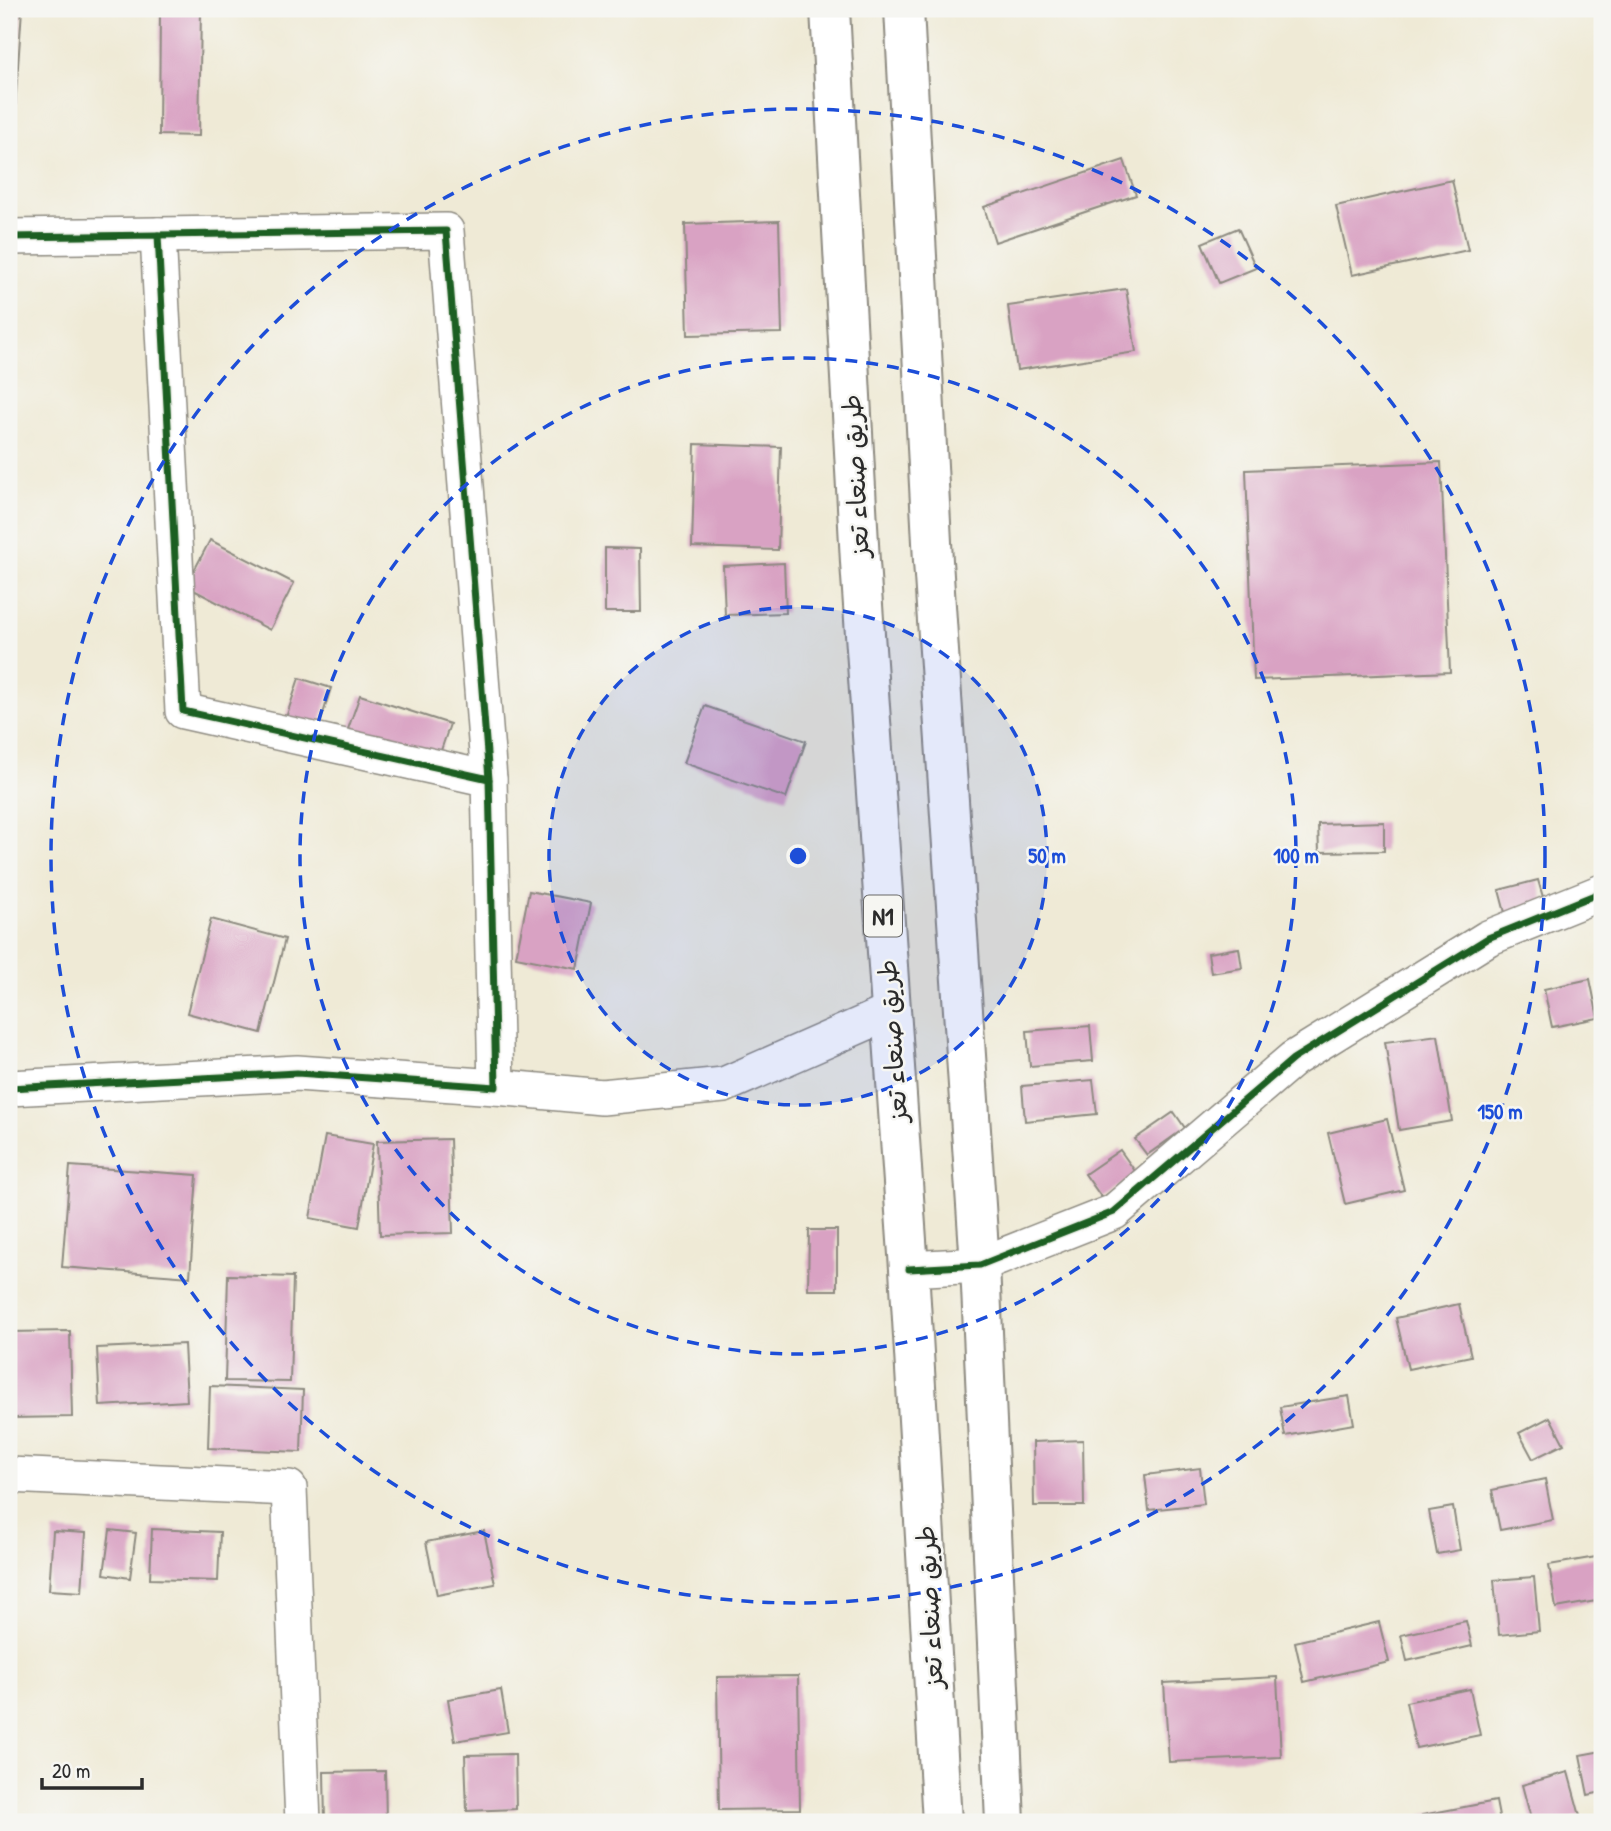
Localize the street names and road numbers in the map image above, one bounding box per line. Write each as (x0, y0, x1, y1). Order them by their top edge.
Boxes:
street label: طريق صنعاء تعز (833, 394, 877, 560)
road number: N1 (864, 896, 902, 936)
street label: طريق صنعاء تعز (869, 958, 915, 1126)
street label: طريق صنعاء تعز (907, 1525, 951, 1691)

